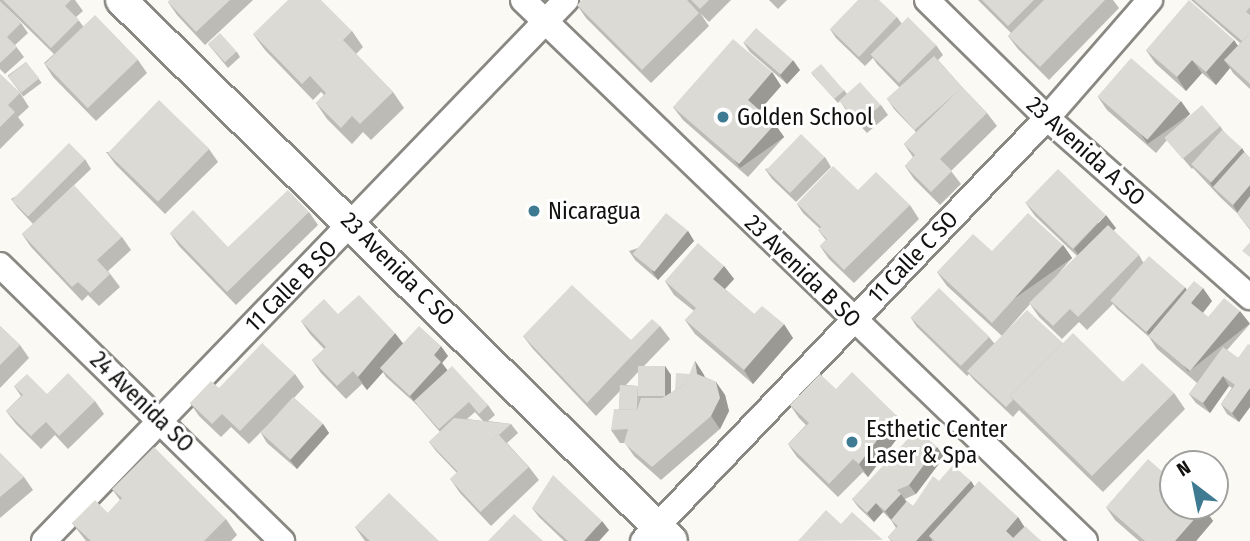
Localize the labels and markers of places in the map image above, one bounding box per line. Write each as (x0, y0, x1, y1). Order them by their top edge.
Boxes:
place label: Golden School (737, 103, 873, 131)
marker: Golden School (715, 109, 731, 125)
place label: Nicaragua (548, 197, 641, 225)
marker: Nicaragua (526, 203, 542, 219)
place label: Esthetic Center Laser & Spa (866, 415, 1007, 469)
marker: Esthetic Center Laser & Spa (844, 434, 860, 450)

